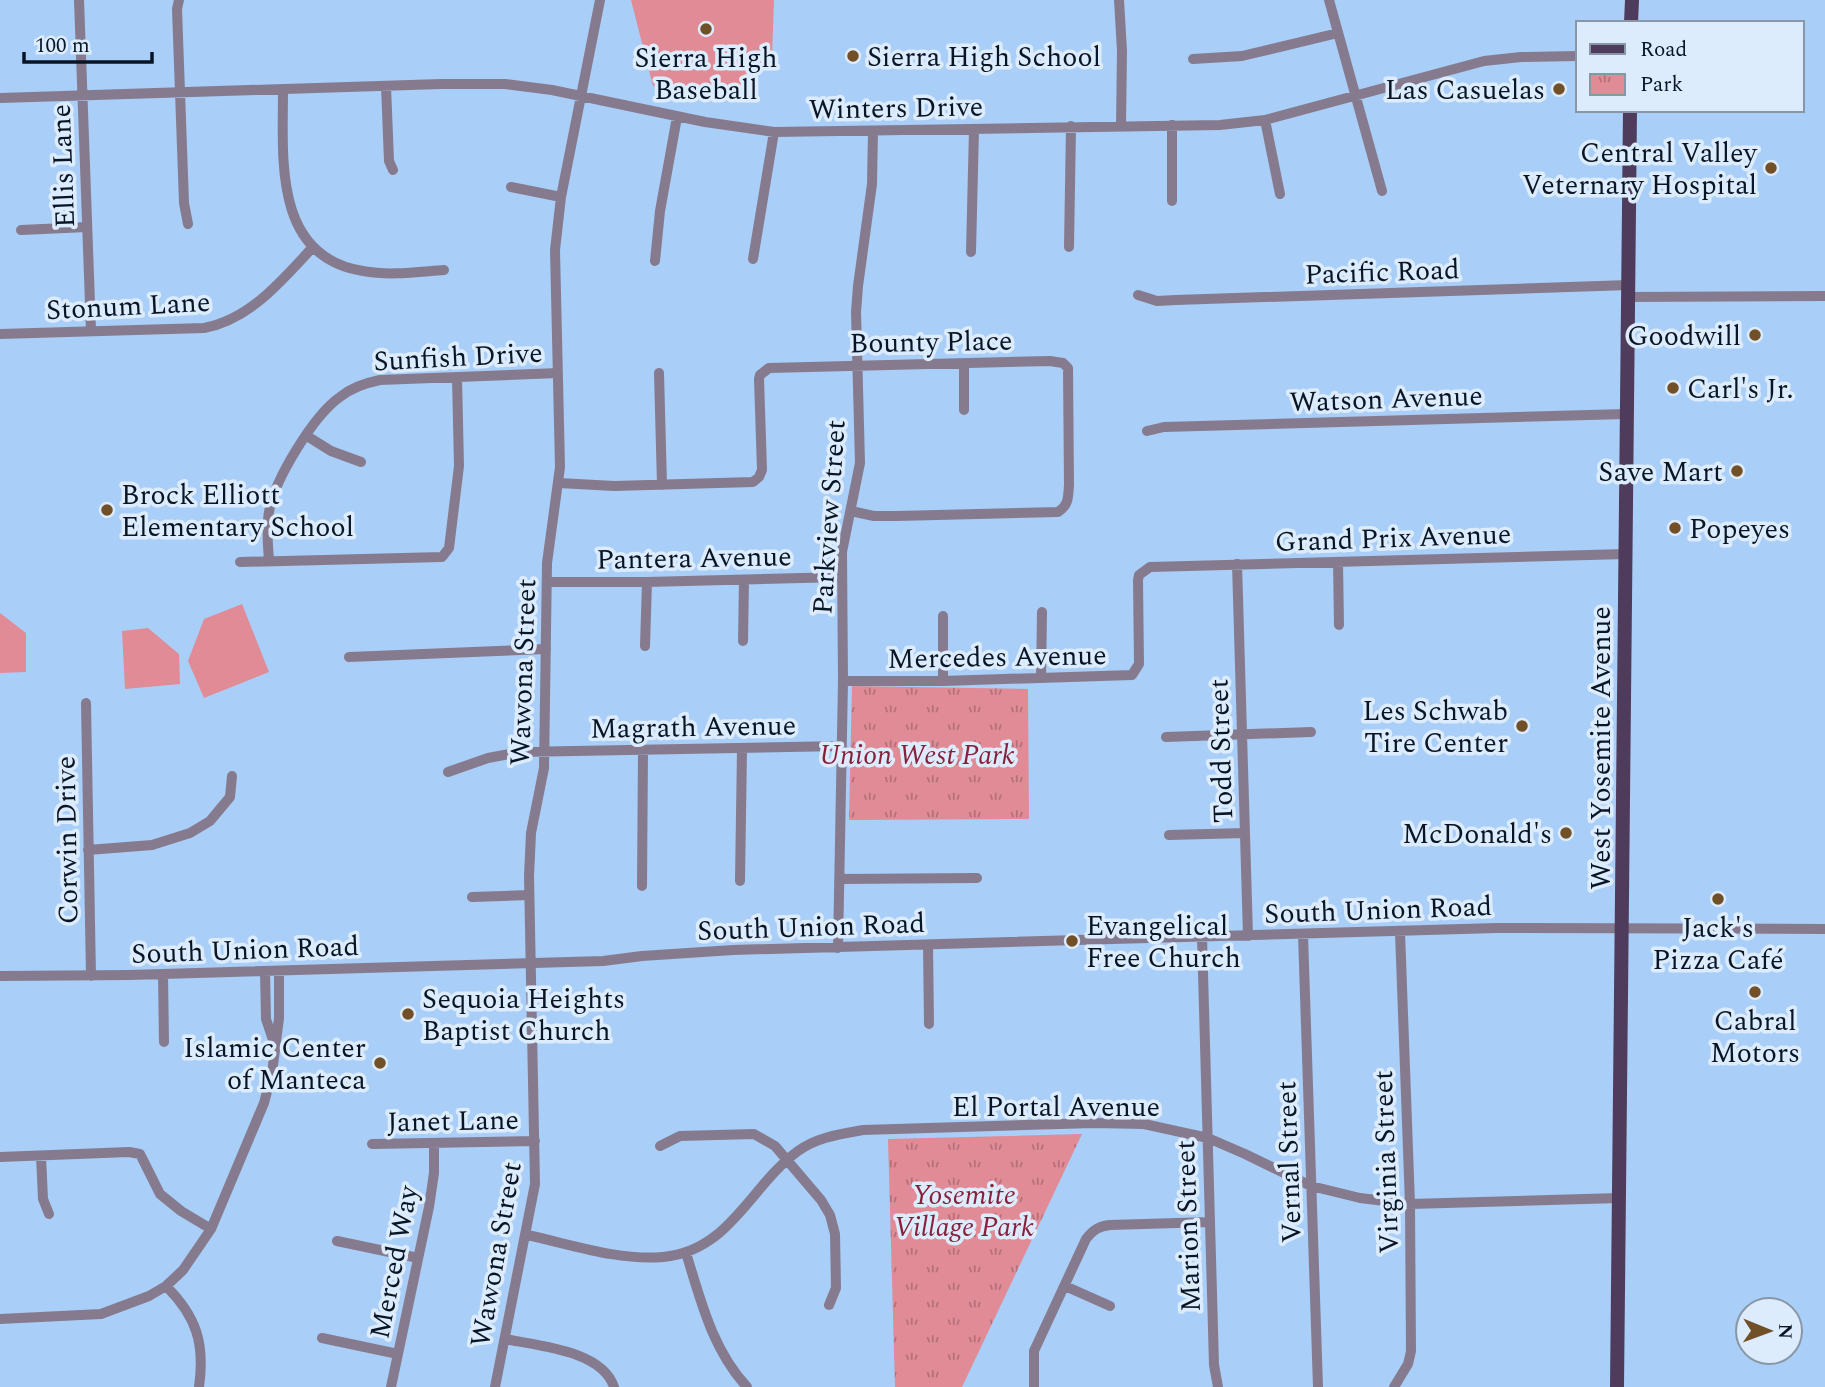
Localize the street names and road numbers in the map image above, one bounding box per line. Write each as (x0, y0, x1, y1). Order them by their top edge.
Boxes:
street label: Winters Drive (808, 85, 984, 132)
street label: Ellis Lane (40, 103, 87, 229)
street label: Pacific Road (1304, 248, 1460, 297)
street label: Stonum Lane (45, 281, 211, 332)
street label: Bounty Place (849, 320, 1013, 365)
street label: Sunfish Drive (373, 332, 544, 383)
street label: Watson Avenue (1289, 375, 1483, 424)
street label: Parkview Street (801, 418, 858, 616)
street label: Grand Prix Avenue (1274, 513, 1512, 564)
street label: Pantera Avenue (596, 535, 792, 582)
street label: Wawona Street (499, 578, 548, 766)
street label: West Yosemite Avenue (1580, 606, 1623, 890)
street label: Mercedes Avenue (887, 634, 1107, 681)
street label: Todd Street (1197, 678, 1246, 824)
street label: Magrath Avenue (590, 704, 796, 751)
street label: Corwin Drive (45, 755, 90, 924)
street label: South Union Road (1263, 885, 1493, 936)
street label: South Union Road (696, 902, 926, 953)
street label: South Union Road (130, 925, 360, 976)
street label: Virginia Street (1362, 1069, 1411, 1255)
street label: Vernal Street (1265, 1080, 1314, 1244)
street label: El Portal Avenue (952, 1086, 1160, 1129)
street label: Janet Lane (387, 1099, 519, 1144)
street label: Marion Street (1164, 1139, 1213, 1313)
street label: Wawona Street (459, 1158, 534, 1350)
street label: Merced Way (359, 1181, 431, 1342)

